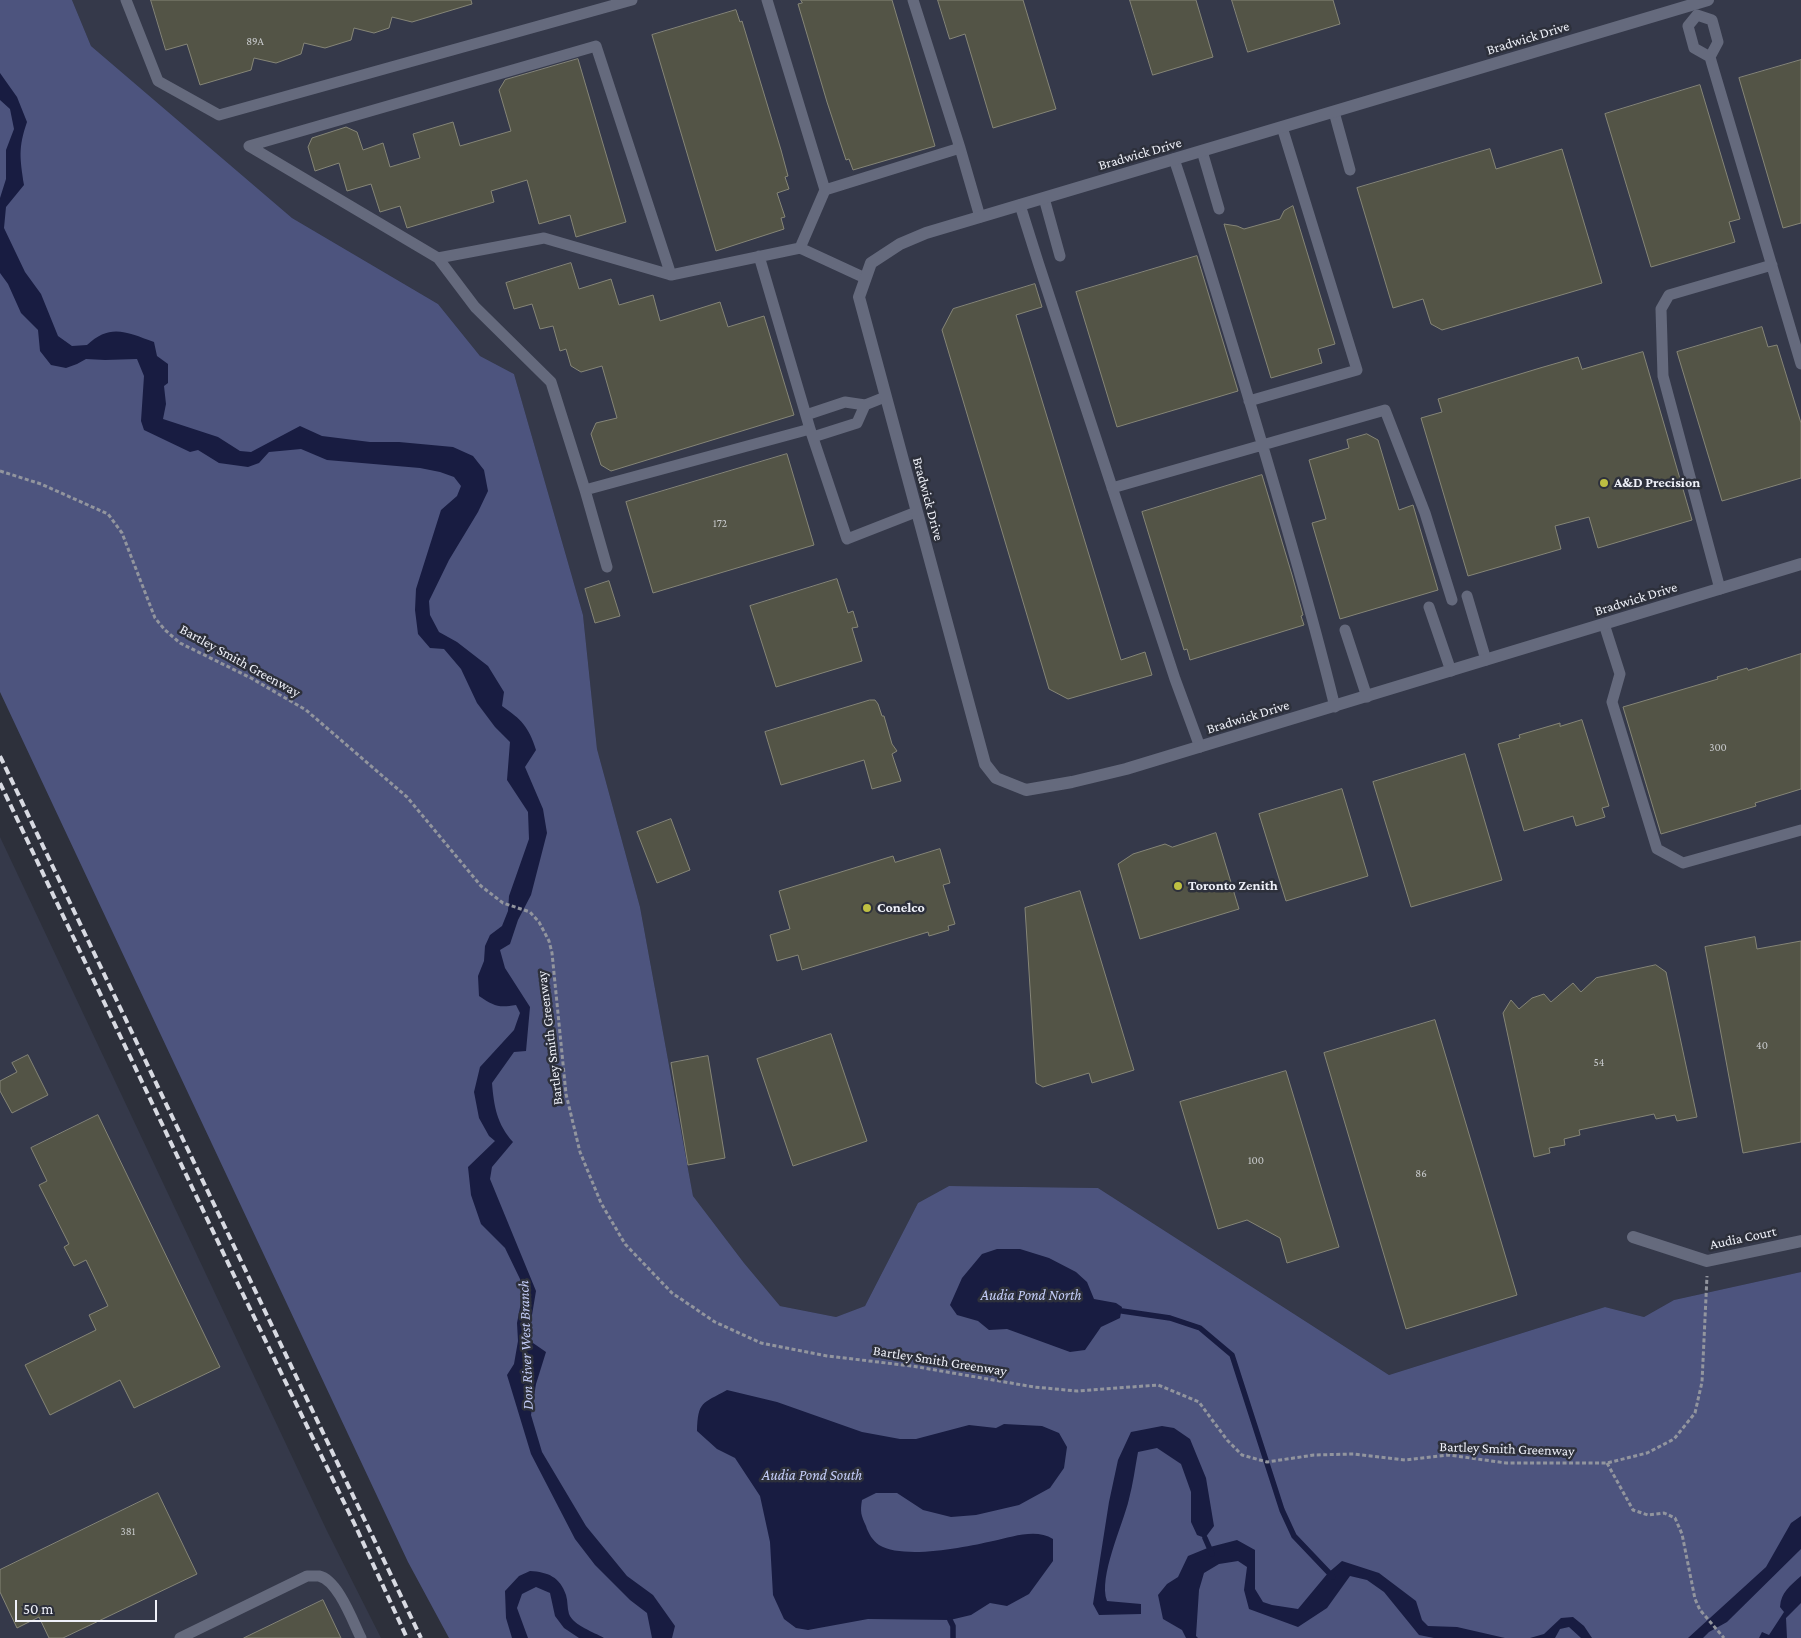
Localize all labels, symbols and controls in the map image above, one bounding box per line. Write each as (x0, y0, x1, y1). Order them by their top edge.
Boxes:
street label: Bradwick Drive (1485, 17, 1571, 59)
house number: 89A (246, 35, 264, 49)
street label: Bradwick Drive (1096, 134, 1184, 174)
street label: Bradwick Drive (909, 455, 947, 543)
place label: A&D Precision (1614, 475, 1700, 491)
marker: A&D Precision (1598, 477, 1610, 489)
house number: 172 (713, 517, 727, 531)
street label: Bradwick Drive (1593, 578, 1679, 620)
street label: Bartley Smith Greenway (177, 621, 303, 701)
street label: Bradwick Drive (1205, 696, 1291, 738)
house number: 300 (1709, 741, 1727, 755)
place label: Toronto Zenith (1188, 878, 1278, 894)
marker: Toronto Zenith (1172, 880, 1184, 892)
place label: Conelco (877, 900, 925, 916)
marker: Conelco (861, 902, 873, 914)
street label: Bartley Smith Greenway (533, 970, 567, 1106)
house number: 40 (1756, 1039, 1768, 1053)
house number: 54 (1594, 1056, 1604, 1070)
house number: 100 (1248, 1154, 1264, 1168)
house number: 86 (1415, 1167, 1427, 1181)
street label: Audia Court (1708, 1223, 1778, 1253)
water label: Don River West Branch (515, 1280, 537, 1410)
water label: Audia Pond North (980, 1286, 1082, 1304)
street label: Bartley Smith Greenway (872, 1342, 1008, 1380)
street label: Bartley Smith Greenway (1439, 1438, 1575, 1460)
water label: Audia Pond South (762, 1466, 862, 1484)
house number: 381 (121, 1525, 135, 1539)
scale bar (18, 1590, 160, 1622)
text: 50 m (23, 1601, 53, 1617)

